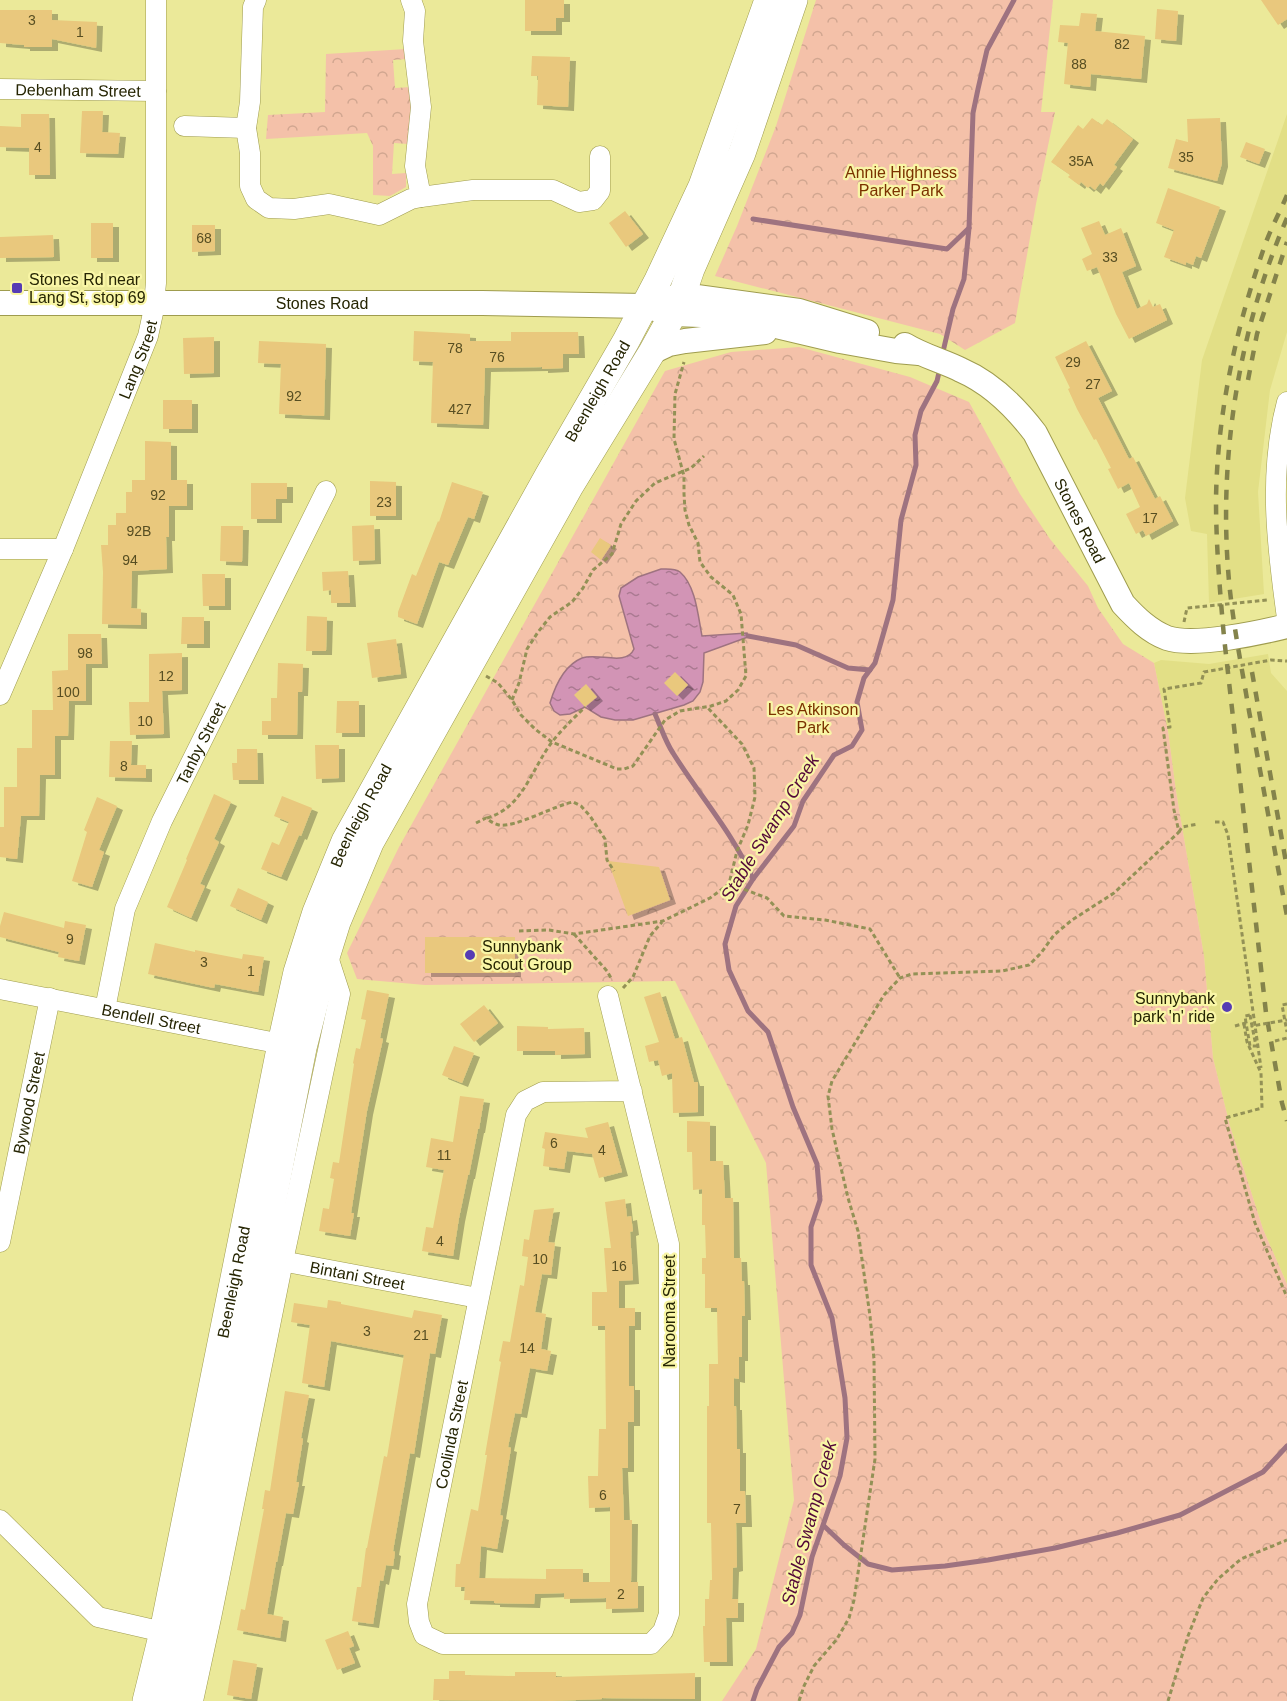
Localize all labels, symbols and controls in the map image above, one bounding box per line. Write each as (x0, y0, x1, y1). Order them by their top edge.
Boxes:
house number: 3 (28, 12, 36, 28)
house number: 1 (76, 24, 84, 40)
house number: 82 (1114, 36, 1130, 52)
house number: 88 (1071, 56, 1087, 72)
street label: Debenham Street (15, 81, 141, 100)
house number: 4 (34, 139, 42, 155)
house number: 35 (1178, 149, 1194, 165)
house number: 35A (1069, 153, 1094, 169)
park label: Annie Highness Parker Park (845, 164, 957, 199)
house number: 68 (196, 230, 212, 246)
house number: 33 (1102, 249, 1118, 265)
place label: Stones Rd near Lang St, stop 69 (29, 271, 146, 306)
marker: Stones Rd near Lang St, stop 69 (10, 281, 24, 295)
street label: Stones Road (276, 295, 368, 312)
street label: Lang Street (116, 318, 160, 401)
street label: Beenleigh Road (562, 338, 633, 445)
house number: 78 (447, 340, 463, 356)
house number: 76 (489, 349, 505, 365)
house number: 29 (1065, 354, 1081, 370)
house number: 27 (1085, 376, 1101, 392)
house number: 92 (286, 388, 302, 404)
house number: 427 (448, 401, 472, 417)
street label: Stones Road (1051, 476, 1108, 566)
house number: 92 (150, 487, 166, 503)
house number: 23 (376, 494, 392, 510)
house number: 17 (1142, 510, 1158, 526)
house number: 92B (127, 523, 151, 539)
house number: 94 (122, 552, 138, 568)
house number: 98 (77, 645, 93, 661)
house number: 12 (158, 668, 174, 684)
house number: 100 (56, 684, 80, 700)
street label: Tanby Street (173, 699, 229, 788)
park label: Les Atkinson Park (768, 701, 858, 736)
house number: 10 (137, 713, 153, 729)
water label: Stable Swamp Creek (717, 750, 824, 905)
house number: 8 (120, 758, 128, 774)
street label: Beenleigh Road (327, 761, 395, 870)
house number: 9 (66, 931, 74, 947)
place label: Sunnybank Scout Group (482, 938, 572, 973)
marker: Sunnybank Scout Group (463, 948, 477, 962)
house number: 3 (200, 954, 208, 970)
house number: 1 (247, 963, 255, 979)
place label: Sunnybank park 'n' ride (1133, 990, 1216, 1025)
marker: Sunnybank park 'n' ride (1220, 1000, 1234, 1014)
street label: Bendell Street (100, 1001, 203, 1037)
street label: Bywood Street (10, 1050, 48, 1156)
house number: 6 (550, 1135, 558, 1151)
house number: 4 (598, 1142, 606, 1158)
house number: 11 (437, 1147, 451, 1163)
street label: Beenleigh Road (214, 1225, 253, 1340)
house number: 4 (436, 1233, 444, 1249)
house number: 10 (532, 1251, 548, 1267)
street label: Narooma Street (661, 1254, 678, 1367)
house number: 16 (611, 1258, 627, 1274)
street label: Bintani Street (309, 1259, 407, 1293)
house number: 3 (363, 1323, 371, 1339)
house number: 21 (413, 1327, 429, 1343)
house number: 14 (519, 1340, 535, 1356)
street label: Coolinda Street (433, 1378, 471, 1490)
water label: Stable Swamp Creek (777, 1438, 841, 1607)
house number: 6 (599, 1487, 607, 1503)
house number: 7 (733, 1501, 741, 1517)
house number: 2 (617, 1586, 625, 1602)

